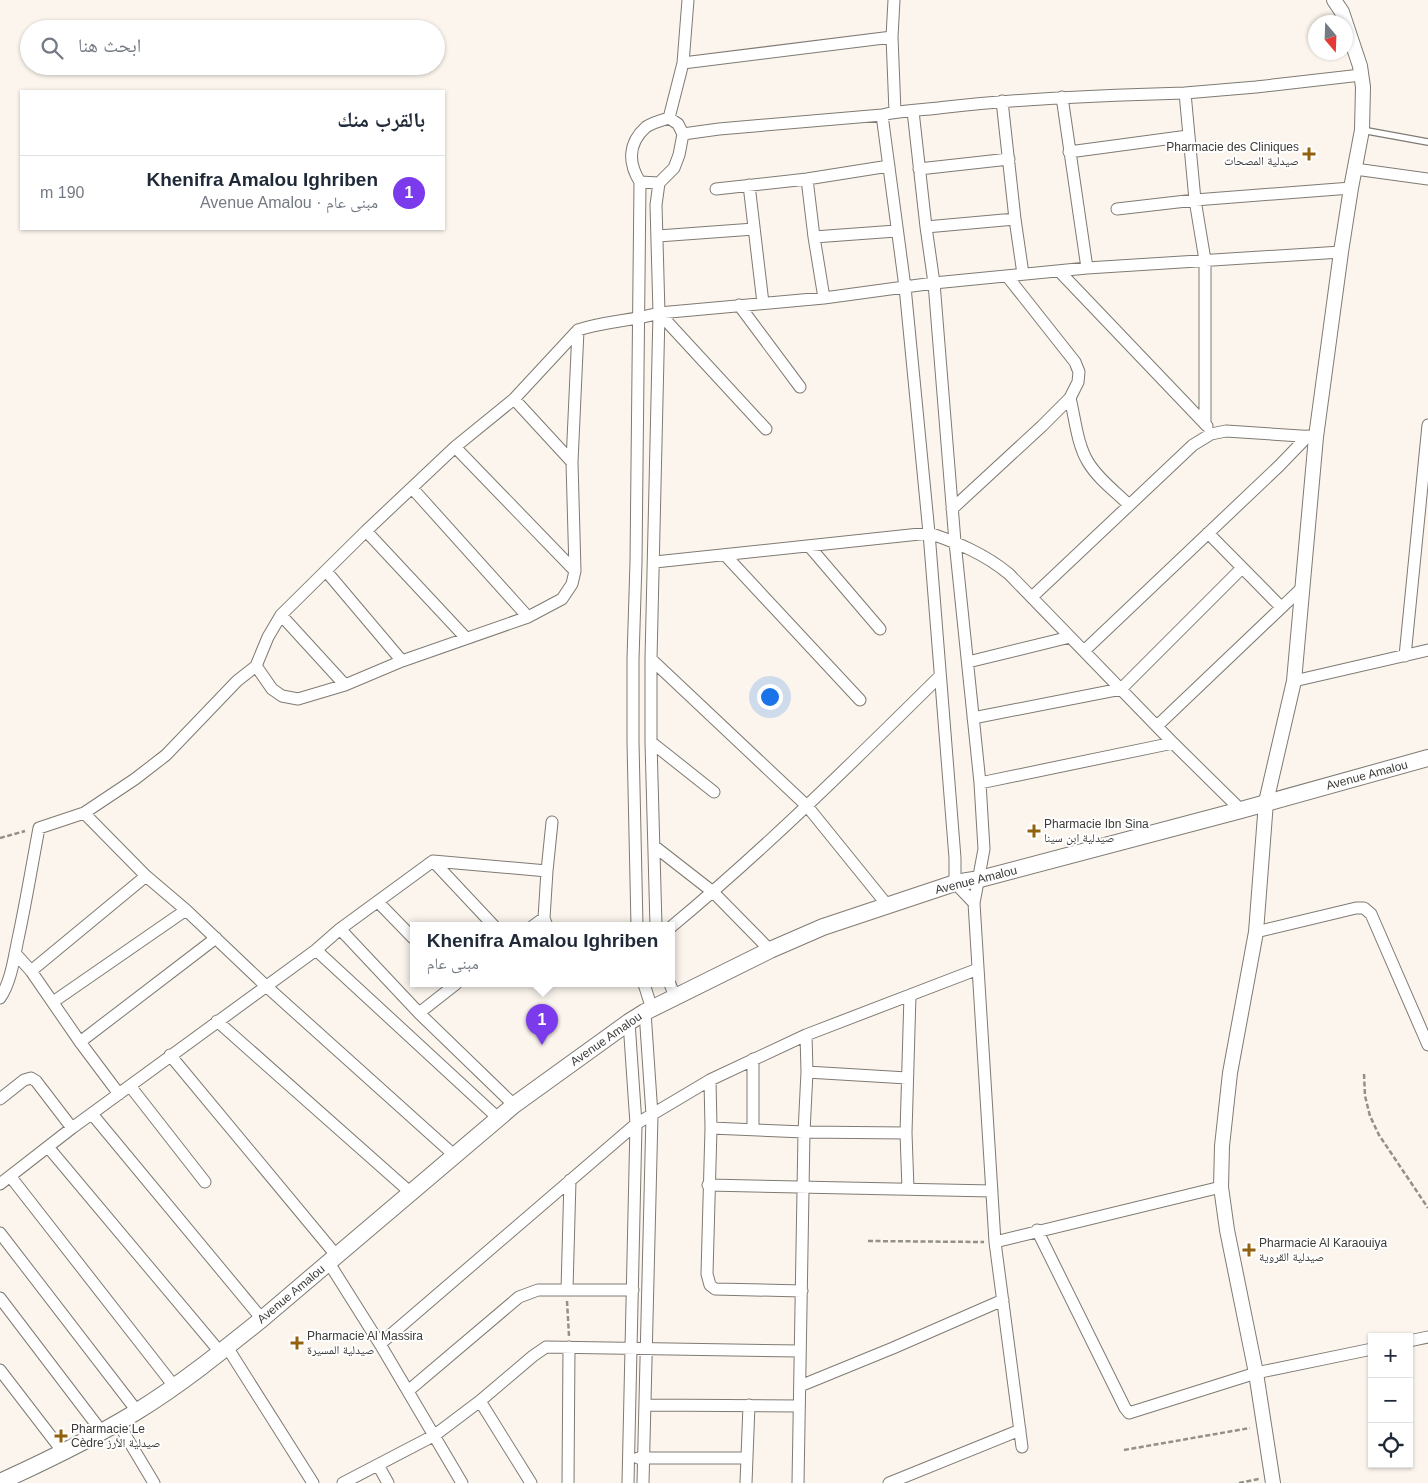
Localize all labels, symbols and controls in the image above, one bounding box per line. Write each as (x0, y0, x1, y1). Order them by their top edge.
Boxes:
north arrow (1308, 15, 1353, 60)
search box (20, 20, 445, 75)
icon: search (38, 34, 66, 62)
text: ابحث هنا (78, 35, 141, 56)
text: بالقرب منك (337, 108, 425, 131)
place label: Pharmacie des Cliniques صيدلية المصحات (1166, 140, 1299, 168)
marker: Pharmacie des Cliniques صيدلية المصحات (1303, 148, 1315, 160)
text: Khenifra Amalou Ighriben (146, 169, 378, 190)
text: 190 m (40, 184, 84, 201)
text: 1 (405, 184, 413, 201)
text: مبنى عام · Avenue Amalou (200, 194, 378, 211)
your location (757, 684, 783, 710)
street label: Avenue Amalou (1325, 757, 1409, 793)
place label: Pharmacie Ibn Sina صيدلية ابن سينا (1044, 817, 1149, 845)
marker: Pharmacie Ibn Sina صيدلية ابن سينا (1028, 825, 1040, 837)
street label: Avenue Amalou (934, 863, 1018, 897)
popup (410, 922, 675, 987)
text: Khenifra Amalou Ighriben (427, 930, 658, 951)
text: مبنى عام (427, 955, 479, 972)
pin: 1 (526, 1004, 558, 1045)
street label: Avenue Amalou (568, 1009, 644, 1069)
place label: Pharmacie Al Karaouiya صيدلية القروية (1259, 1236, 1387, 1264)
marker: Pharmacie Al Karaouiya صيدلية القروية (1243, 1244, 1255, 1256)
street label: Avenue Amalou (254, 1262, 328, 1326)
place label: Pharmacie Al Massira صيدلية المسيرة (307, 1329, 423, 1357)
map controls (1368, 1333, 1413, 1468)
button: + (1368, 1333, 1413, 1378)
marker: Pharmacie Al Massira صيدلية المسيرة (291, 1337, 303, 1349)
button: − (1368, 1378, 1413, 1423)
place label: Pharmacie Le Cèdre صيدلية الأرز (71, 1422, 160, 1450)
button: locate (1368, 1423, 1413, 1468)
marker: Pharmacie Le Cèdre صيدلية الأرز (55, 1430, 67, 1442)

